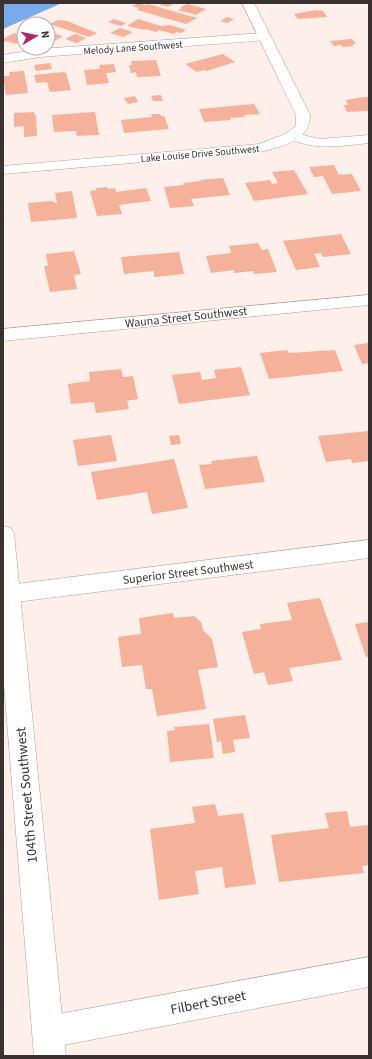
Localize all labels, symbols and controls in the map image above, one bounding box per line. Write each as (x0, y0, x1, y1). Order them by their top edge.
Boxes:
north arrow (16, 16, 56, 56)
text: N (37, 30, 53, 39)
street label: Melody Lane Southwest (83, 38, 184, 58)
street label: Lake Louise Drive Southwest (140, 142, 261, 166)
street label: Wauna Street Southwest (124, 303, 248, 332)
street label: Superior Street Southwest (122, 556, 254, 589)
street label: 104th Street Southwest (11, 726, 43, 864)
street label: Filbert Street (169, 986, 248, 1020)

